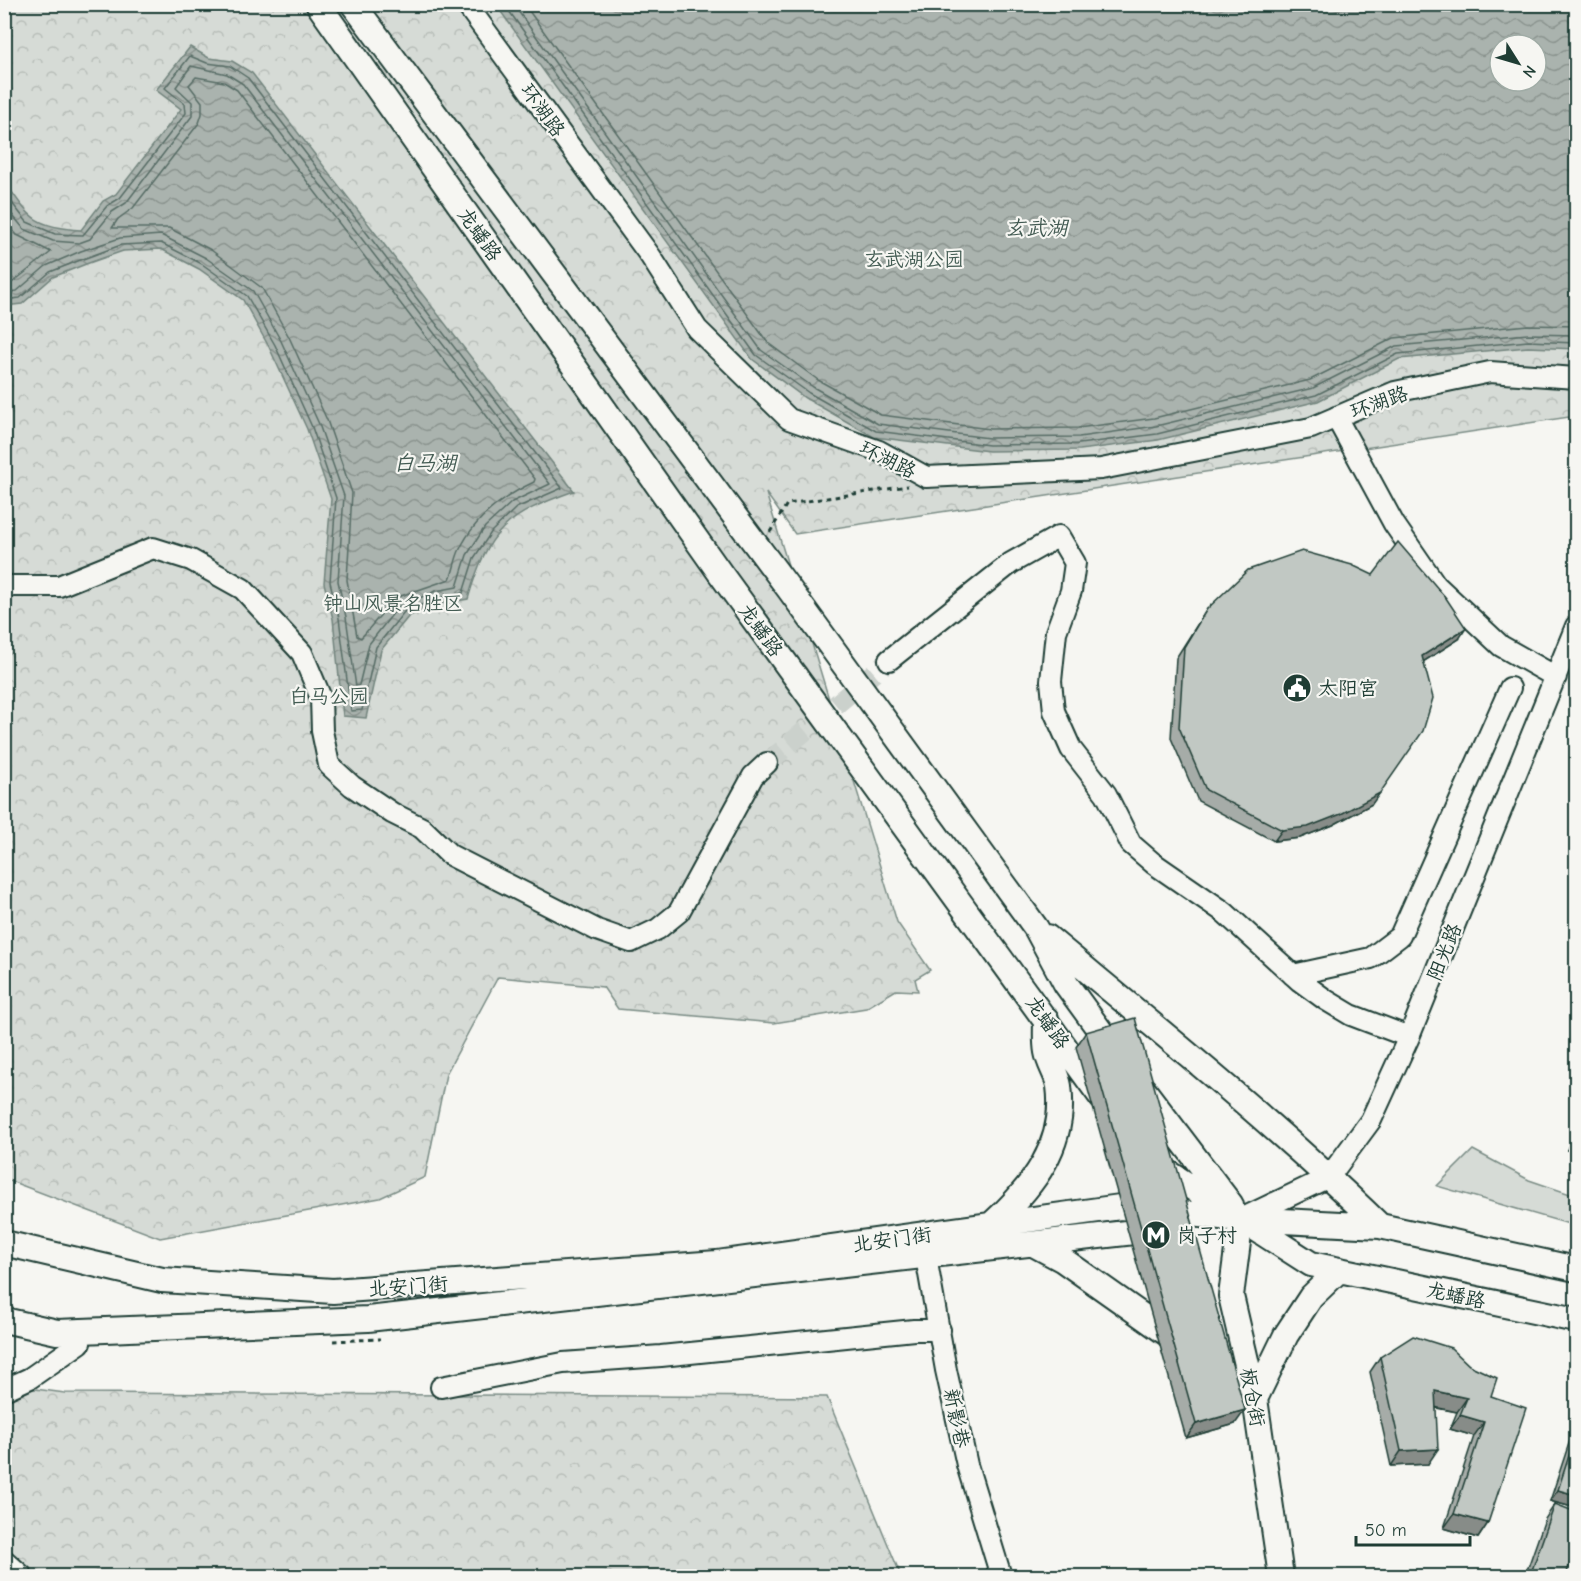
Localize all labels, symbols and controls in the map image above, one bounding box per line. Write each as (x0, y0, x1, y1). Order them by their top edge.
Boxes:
north arrow (1488, 33, 1548, 93)
text: N (1519, 62, 1540, 81)
street label: 环湖路 (516, 79, 570, 142)
street label: 龙蟠路 (453, 203, 507, 266)
water label: 玄武湖 (1005, 216, 1069, 240)
park label: 玄武湖公园 (864, 248, 964, 271)
street label: 环湖路 (1347, 381, 1412, 424)
street label: 环湖路 (856, 436, 921, 483)
water label: 白马湖 (394, 451, 458, 475)
park label: 钟山风景名胜区 (323, 592, 463, 615)
street label: 龙蟠路 (734, 599, 788, 662)
public building icon: 太阳宫 (1281, 672, 1313, 704)
place label: 太阳宫 (1318, 677, 1378, 700)
park label: 白马公园 (289, 685, 369, 708)
street label: 阳光路 (1423, 919, 1467, 984)
street label: 龙蟠路 (1021, 991, 1075, 1054)
metro station icon: 岗子村 (1140, 1219, 1172, 1251)
street label: 北安门街 (851, 1223, 933, 1256)
place label: 岗子村 (1177, 1224, 1237, 1247)
street label: 北安门街 (367, 1272, 449, 1301)
street label: 龙蟠路 (1424, 1278, 1489, 1313)
street label: 板仓街 (1235, 1365, 1270, 1429)
street label: 新影巷 (939, 1386, 974, 1451)
scale bar (1356, 1509, 1470, 1547)
text: 50 m (1365, 1520, 1407, 1541)

